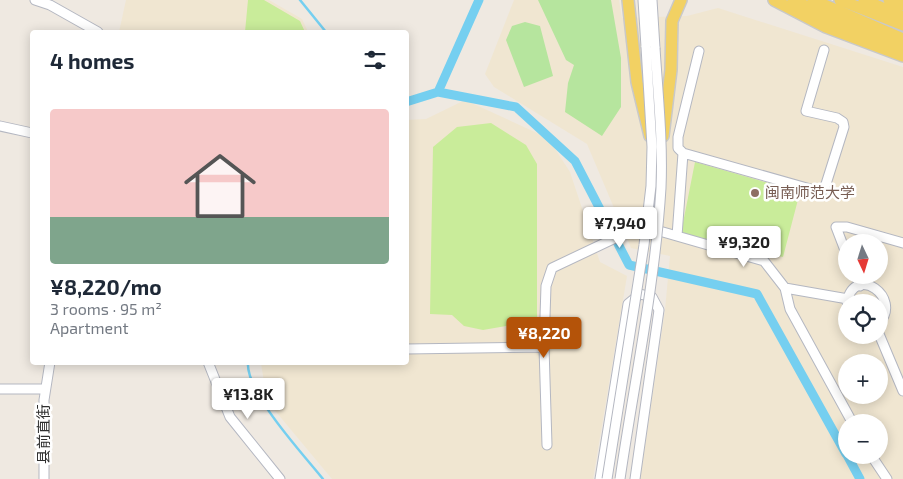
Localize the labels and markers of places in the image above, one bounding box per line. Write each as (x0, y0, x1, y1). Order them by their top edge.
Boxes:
place label: 闽南师范大学 (765, 183, 855, 201)
marker: 闽南师范大学 (749, 187, 761, 199)
pin: ¥7,940 (579, 206, 661, 249)
pin: ¥9,320 (703, 226, 785, 268)
pin: ¥8,220 (503, 316, 585, 359)
pin: ¥13.8K (207, 378, 289, 420)

